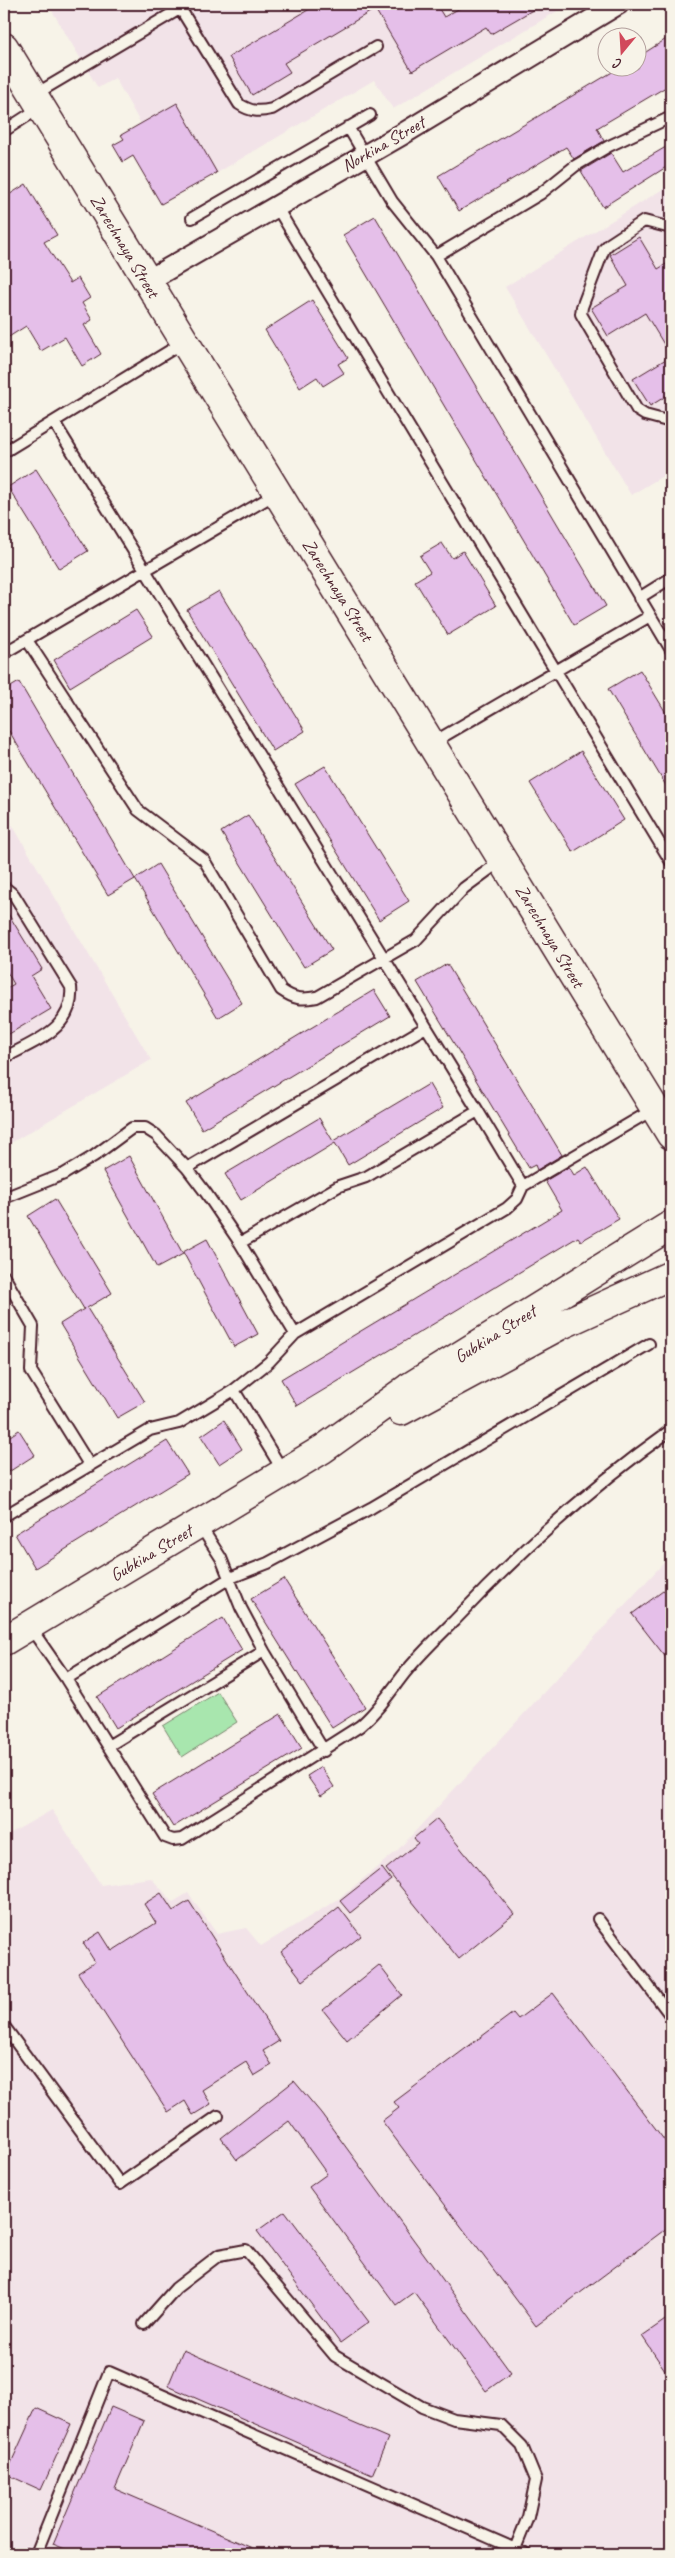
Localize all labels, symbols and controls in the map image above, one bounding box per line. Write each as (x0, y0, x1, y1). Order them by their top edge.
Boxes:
north arrow (598, 28, 648, 78)
text: С (610, 54, 624, 73)
street label: Norkina Street (337, 110, 431, 177)
street label: Zarechnaya Street (86, 190, 165, 303)
street label: Zarechnaya Street (298, 535, 379, 647)
street label: Zarechnaya Street (511, 880, 590, 993)
street label: Gubkina Street (450, 1299, 542, 1368)
street label: Gubkina Street (106, 1518, 199, 1586)

